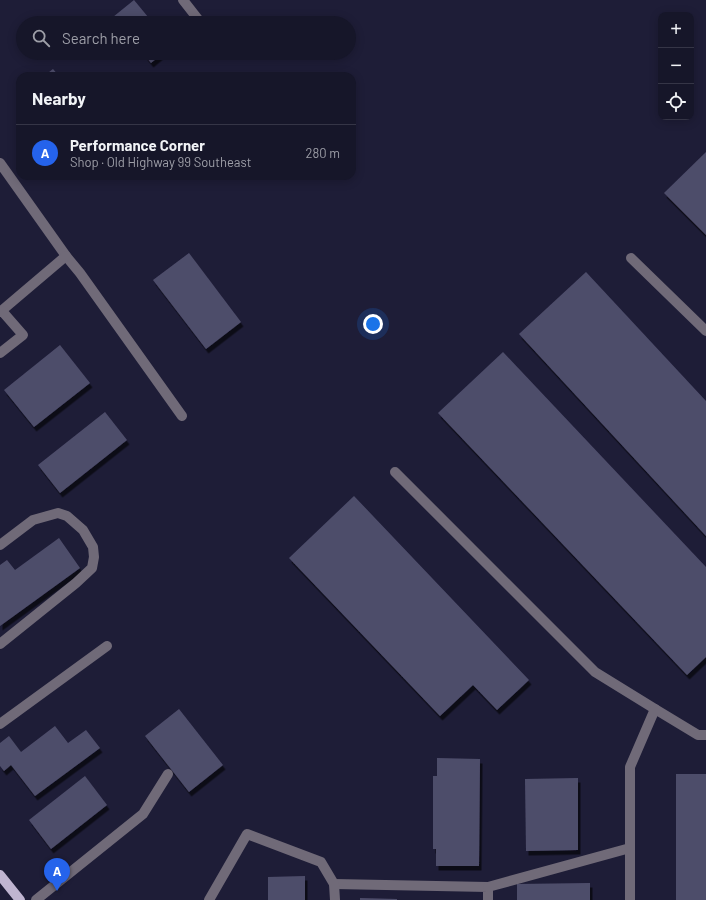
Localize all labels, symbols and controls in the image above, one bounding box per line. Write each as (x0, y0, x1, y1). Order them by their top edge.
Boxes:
map controls (658, 12, 694, 120)
button: + (658, 12, 694, 48)
search box (16, 16, 356, 60)
icon: search (30, 27, 52, 49)
text: Search here (62, 29, 140, 47)
button: − (658, 48, 694, 84)
button: locate (658, 84, 694, 120)
text: Nearby (32, 88, 86, 108)
text: Performance Corner (70, 136, 205, 154)
text: A (41, 145, 49, 161)
text: 280 m (306, 145, 340, 161)
text: Shop · Old Highway 99 Southeast (70, 154, 251, 170)
your location (363, 314, 383, 334)
pin: A (44, 858, 70, 891)

